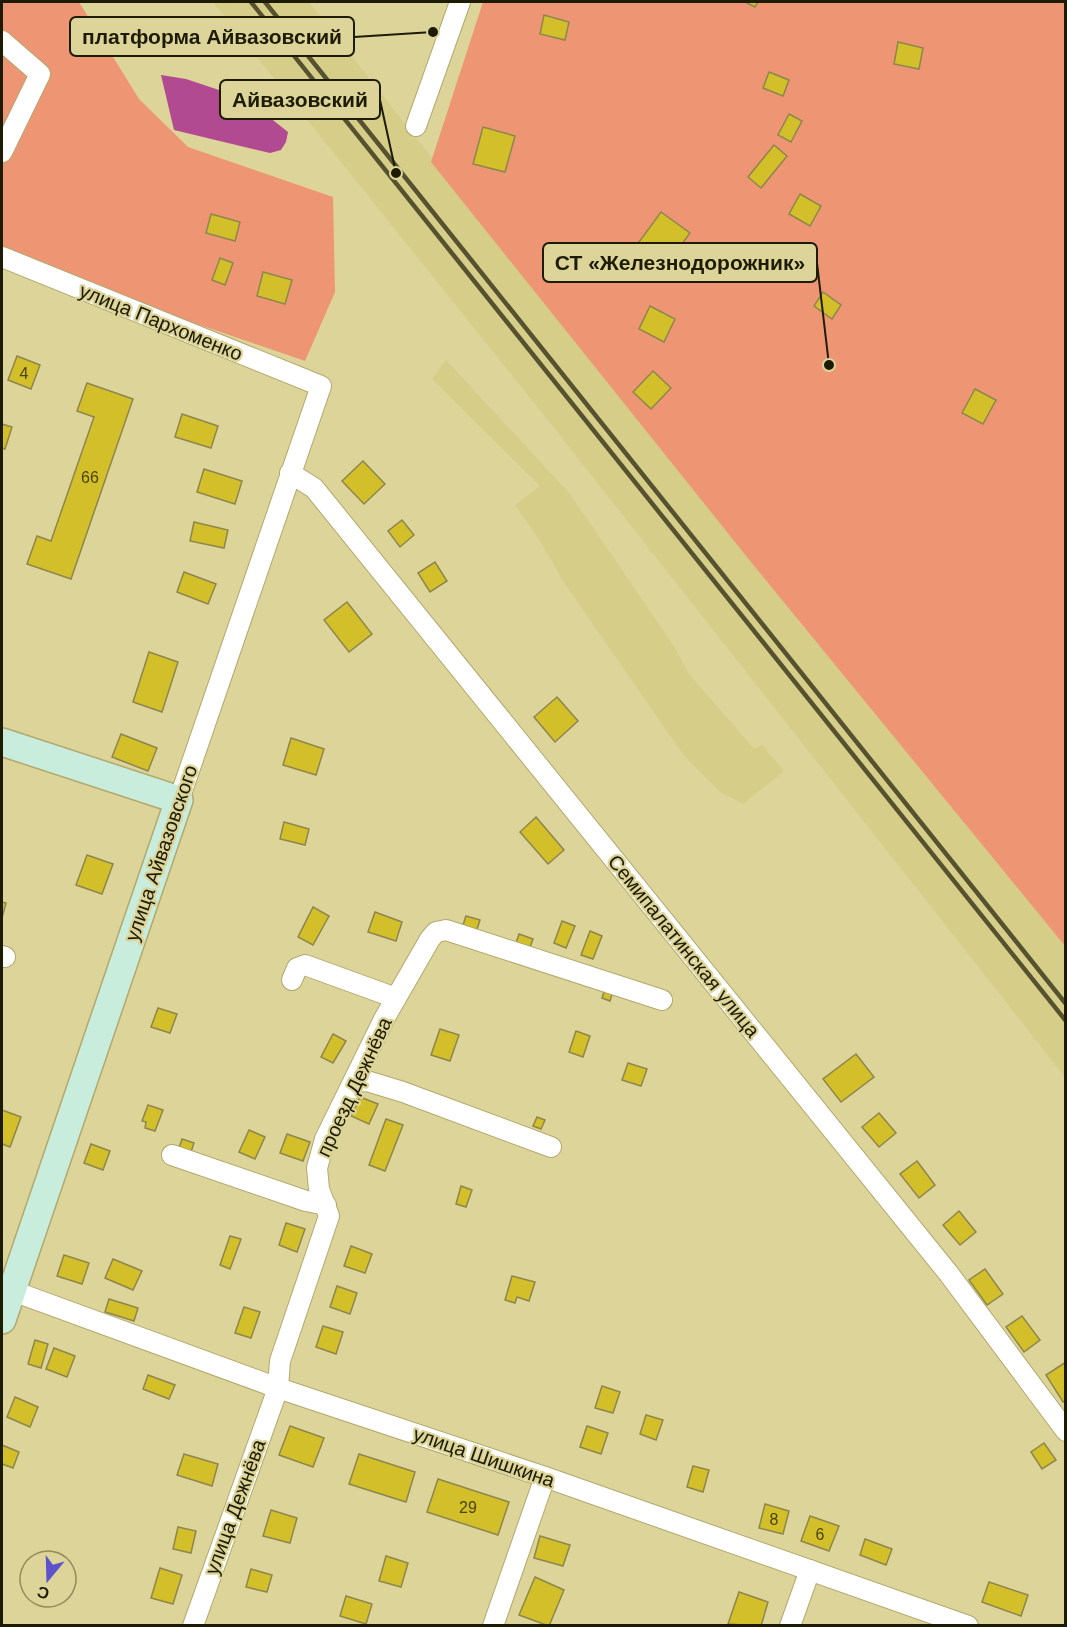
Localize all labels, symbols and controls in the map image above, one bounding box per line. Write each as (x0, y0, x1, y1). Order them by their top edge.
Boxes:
callout: платформа Айвазовский (70, 17, 354, 56)
text: платформа Айвазовский (82, 25, 342, 48)
callout: Айвазовский (220, 80, 380, 119)
text: Айвазовский (232, 88, 368, 111)
callout: СТ «Железнодорожник» (543, 243, 817, 282)
text: СТ «Железнодорожник» (555, 251, 805, 274)
street label: улица Пархоменко (76, 279, 246, 365)
house number: 4 (20, 365, 29, 382)
house number: 66 (81, 469, 99, 486)
street label: улица Айвазовского (120, 762, 202, 944)
street label: Семипалатинская улица (604, 851, 765, 1042)
street label: проезд Дежнёва (312, 1013, 396, 1160)
street label: улица Шишкина (410, 1422, 558, 1492)
street label: улица Дежнёва (200, 1436, 270, 1578)
house number: 29 (459, 1499, 477, 1516)
house number: 8 (770, 1511, 779, 1528)
house number: 6 (816, 1526, 825, 1543)
north arrow (18, 1549, 78, 1609)
text: С (35, 1583, 52, 1603)

